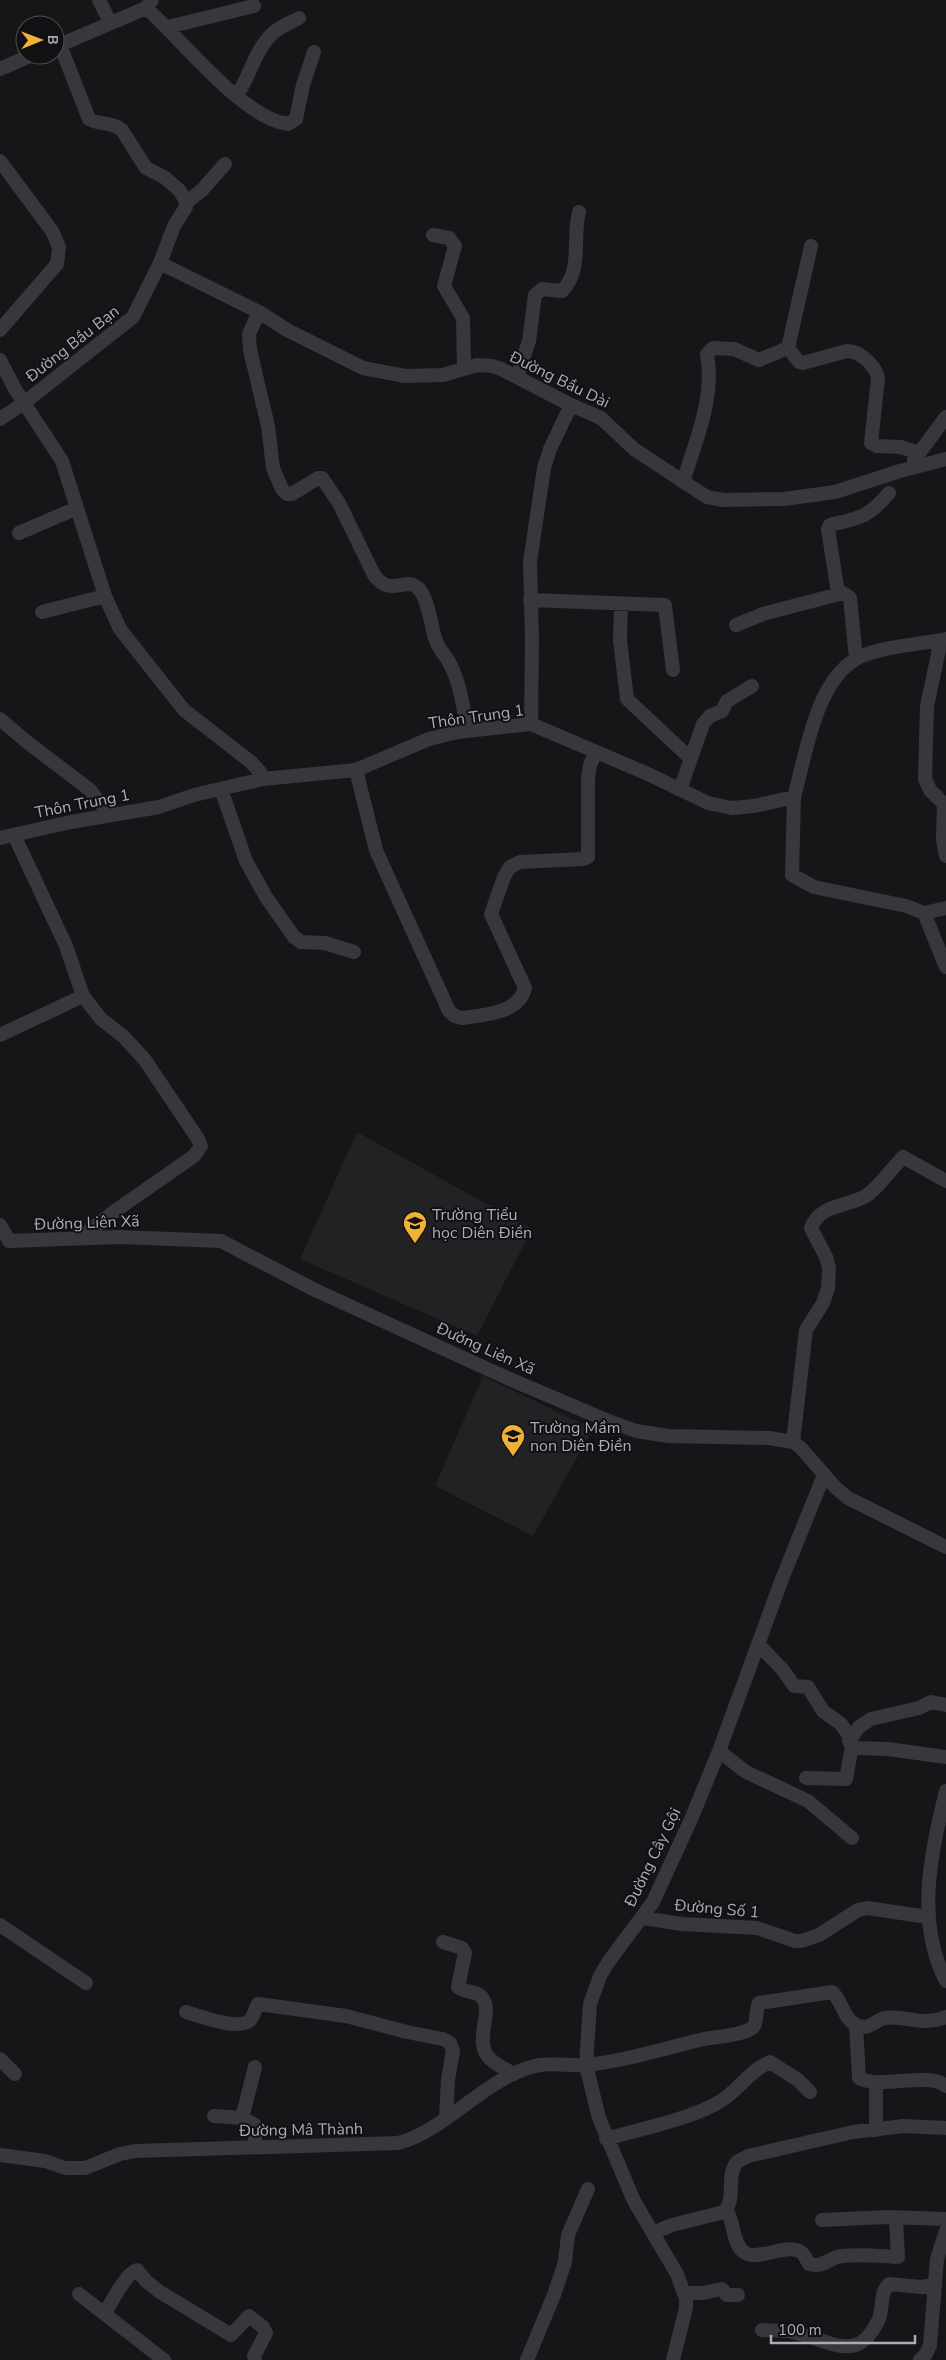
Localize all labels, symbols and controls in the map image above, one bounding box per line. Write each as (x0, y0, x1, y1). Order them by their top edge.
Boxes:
north arrow (15, 15, 65, 65)
text: B (43, 35, 62, 45)
street label: Đường Bầu Bạn (20, 300, 124, 388)
street label: Đường Bầu Dài (505, 346, 613, 414)
street label: Thôn Trung 1 (427, 699, 525, 735)
street label: Thôn Trung 1 (33, 784, 131, 824)
place label: Trường Tiểu học Diên Điền (432, 1204, 532, 1244)
street label: Đường Liên Xã (33, 1210, 140, 1236)
school or university icon: Trường Tiểu học Diên Điền (402, 1210, 428, 1244)
street label: Đường Liên Xã (432, 1317, 538, 1380)
place label: Trường Mầm non Diên Điền (530, 1417, 632, 1457)
school or university icon: Trường Mầm non Diên Điền (500, 1423, 526, 1457)
street label: Đường Cây Gội (619, 1804, 686, 1912)
street label: Đường Số 1 (673, 1894, 760, 1924)
street label: Đường Mâ Thành (238, 2118, 363, 2142)
scale bar (771, 2312, 915, 2344)
text: 100 m (778, 2320, 822, 2340)

